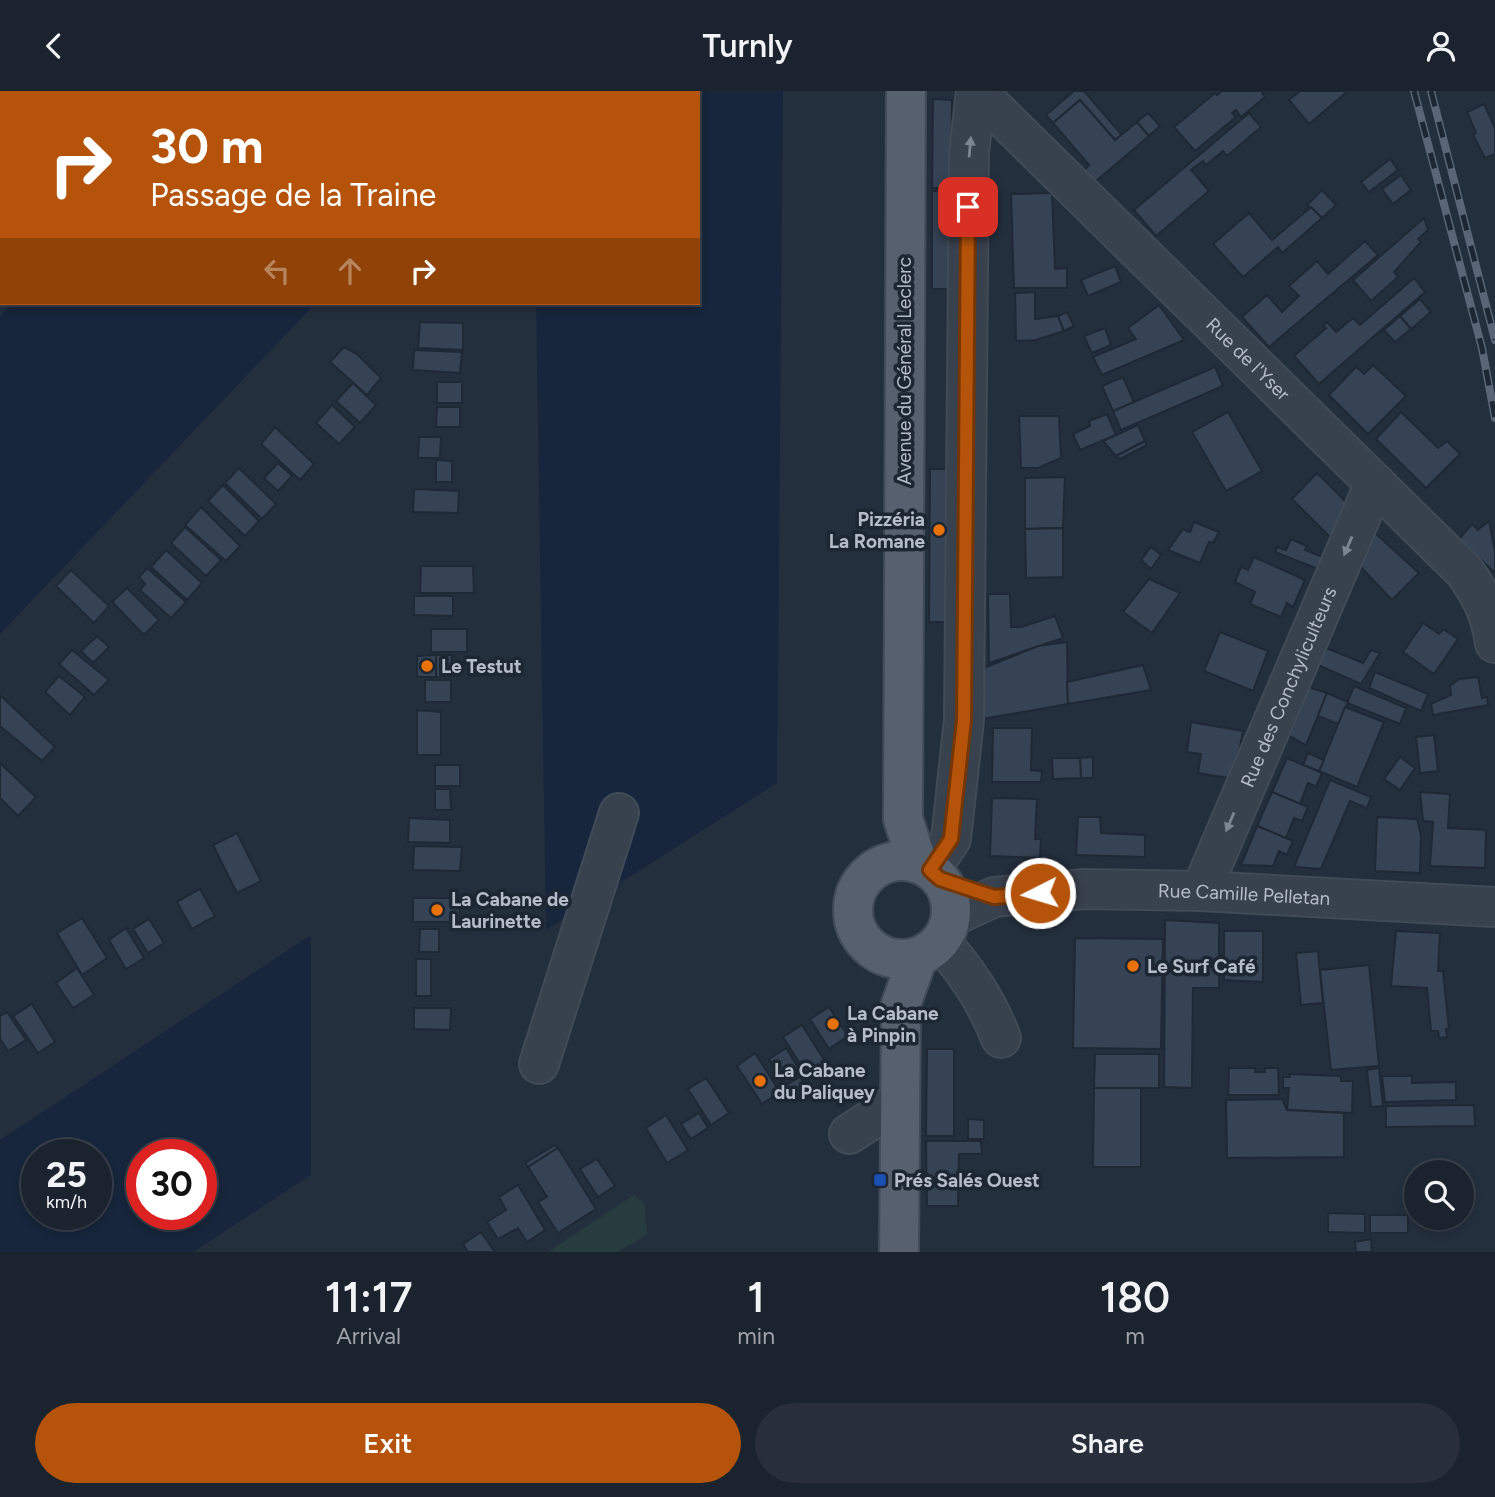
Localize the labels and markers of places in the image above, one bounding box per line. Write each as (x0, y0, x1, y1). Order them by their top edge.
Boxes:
pin (938, 177, 998, 237)
place label: Pizzéria La Romane (829, 508, 925, 553)
marker: Pizzéria La Romane (931, 522, 947, 538)
place label: Le Testut (441, 655, 522, 678)
marker: Le Testut (419, 658, 435, 674)
place label: La Cabane de Laurinette (451, 888, 569, 933)
marker: La Cabane de Laurinette (429, 902, 445, 918)
place label: Le Surf Café (1147, 955, 1256, 978)
marker: Le Surf Café (1125, 958, 1141, 974)
place label: La Cabane à Pinpin (847, 1002, 939, 1047)
marker: La Cabane à Pinpin (825, 1016, 841, 1032)
place label: La Cabane du Paliquey (774, 1059, 875, 1104)
marker: La Cabane du Paliquey (752, 1073, 768, 1089)
place label: Prés Salés Ouest (894, 1169, 1040, 1192)
marker: Prés Salés Ouest (872, 1172, 888, 1188)

